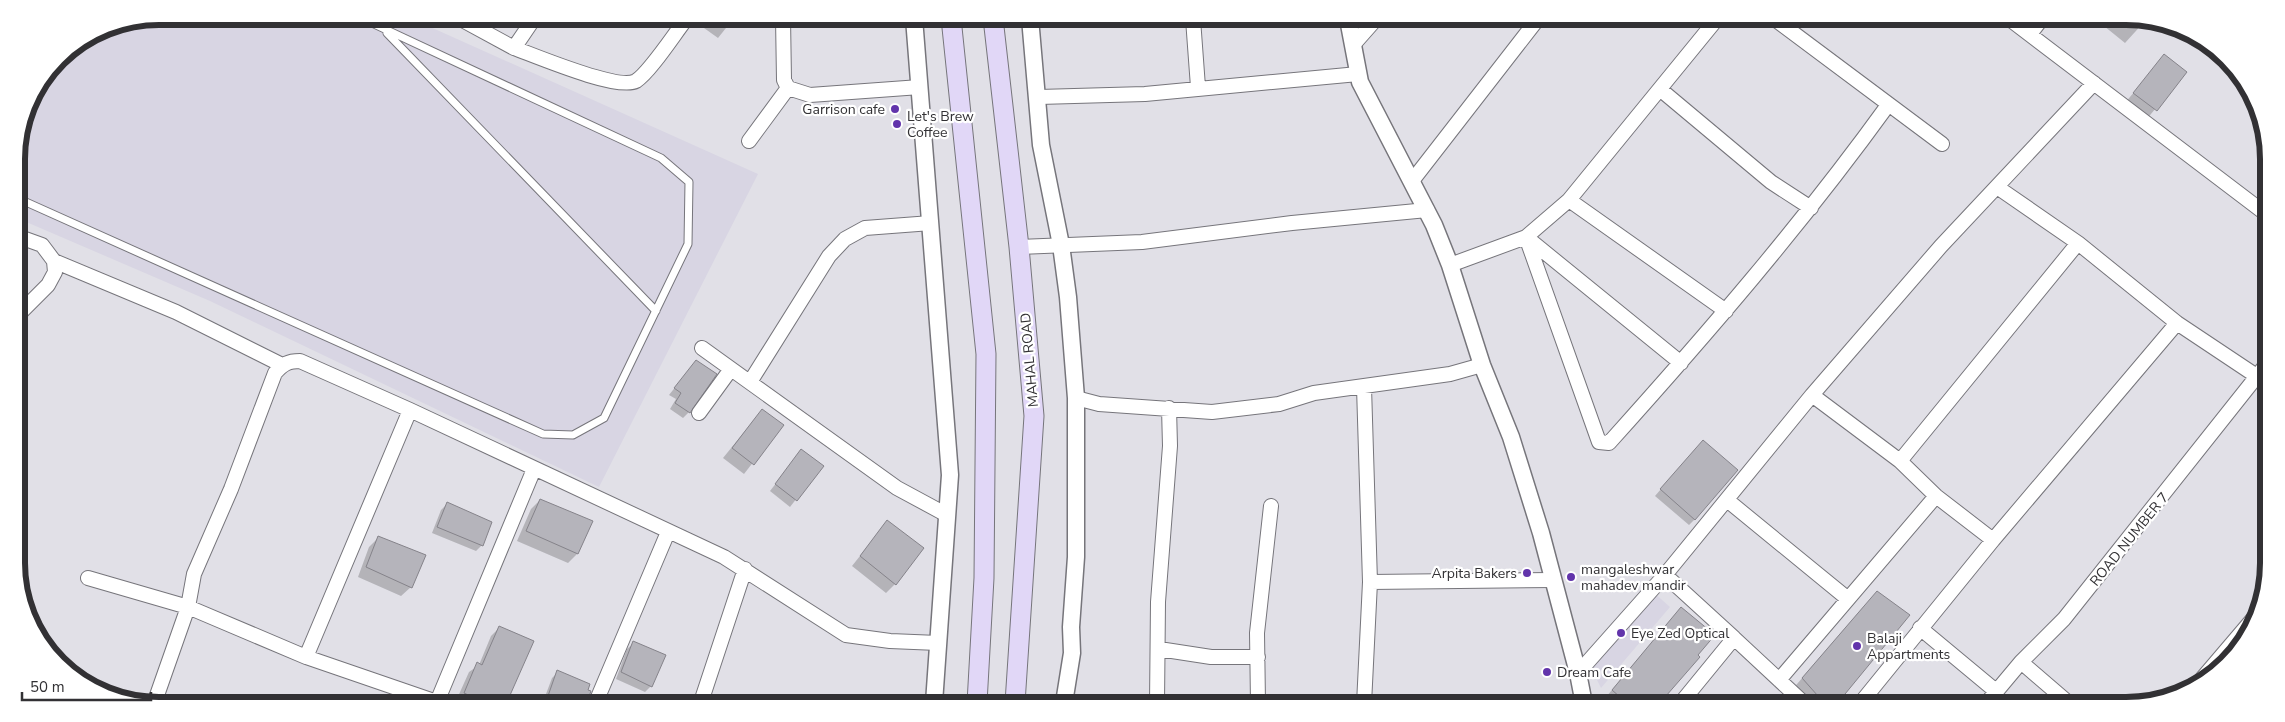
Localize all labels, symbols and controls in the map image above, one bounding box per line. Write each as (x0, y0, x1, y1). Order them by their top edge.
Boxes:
place label: Garrison cafe (802, 100, 885, 119)
marker: Garrison cafe (889, 103, 901, 115)
place label: Let's Brew Coffee (907, 107, 974, 142)
marker: Let's Brew Coffee (891, 118, 903, 130)
street label: MAHAL ROAD (1016, 312, 1043, 408)
street label: ROAD NUMBER 7 (2086, 488, 2173, 590)
place label: mangaleshwar mahadev mandir (1581, 560, 1686, 595)
place label: Arpita Bakers (1432, 564, 1517, 583)
marker: Arpita Bakers (1521, 567, 1533, 579)
marker: mangaleshwar mahadev mandir (1565, 571, 1577, 583)
place label: Eye Zed Optical (1631, 624, 1730, 643)
marker: Eye Zed Optical (1615, 627, 1627, 639)
place label: Balaji Appartments (1867, 629, 1951, 664)
marker: Balaji Appartments (1851, 640, 1863, 652)
place label: Dream Cafe (1557, 663, 1631, 682)
marker: Dream Cafe (1541, 666, 1553, 678)
scale bar (22, 670, 151, 702)
text: 50 m (30, 677, 65, 697)

